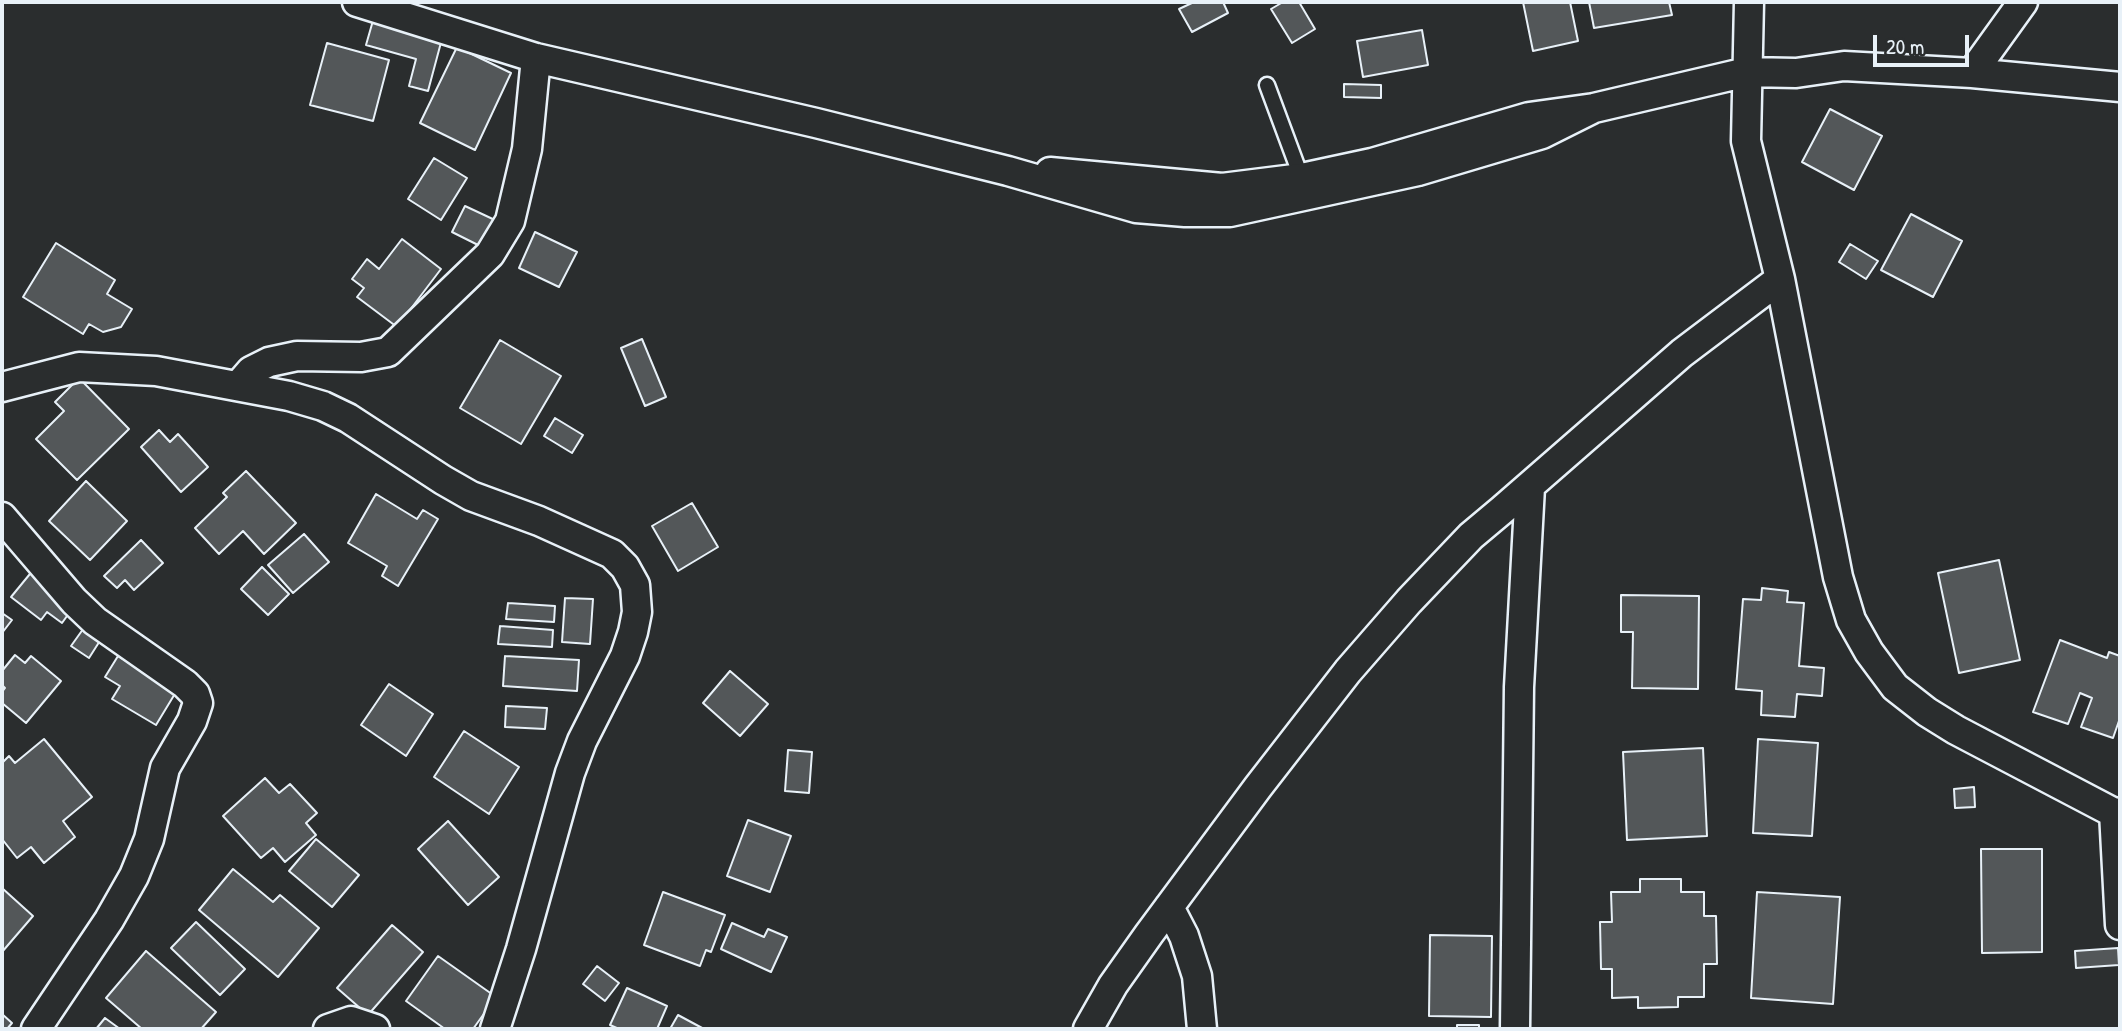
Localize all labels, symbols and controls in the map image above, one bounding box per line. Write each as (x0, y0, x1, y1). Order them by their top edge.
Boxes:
scale bar (1877, 21, 1973, 65)
text: 20 m (1886, 32, 1924, 61)

